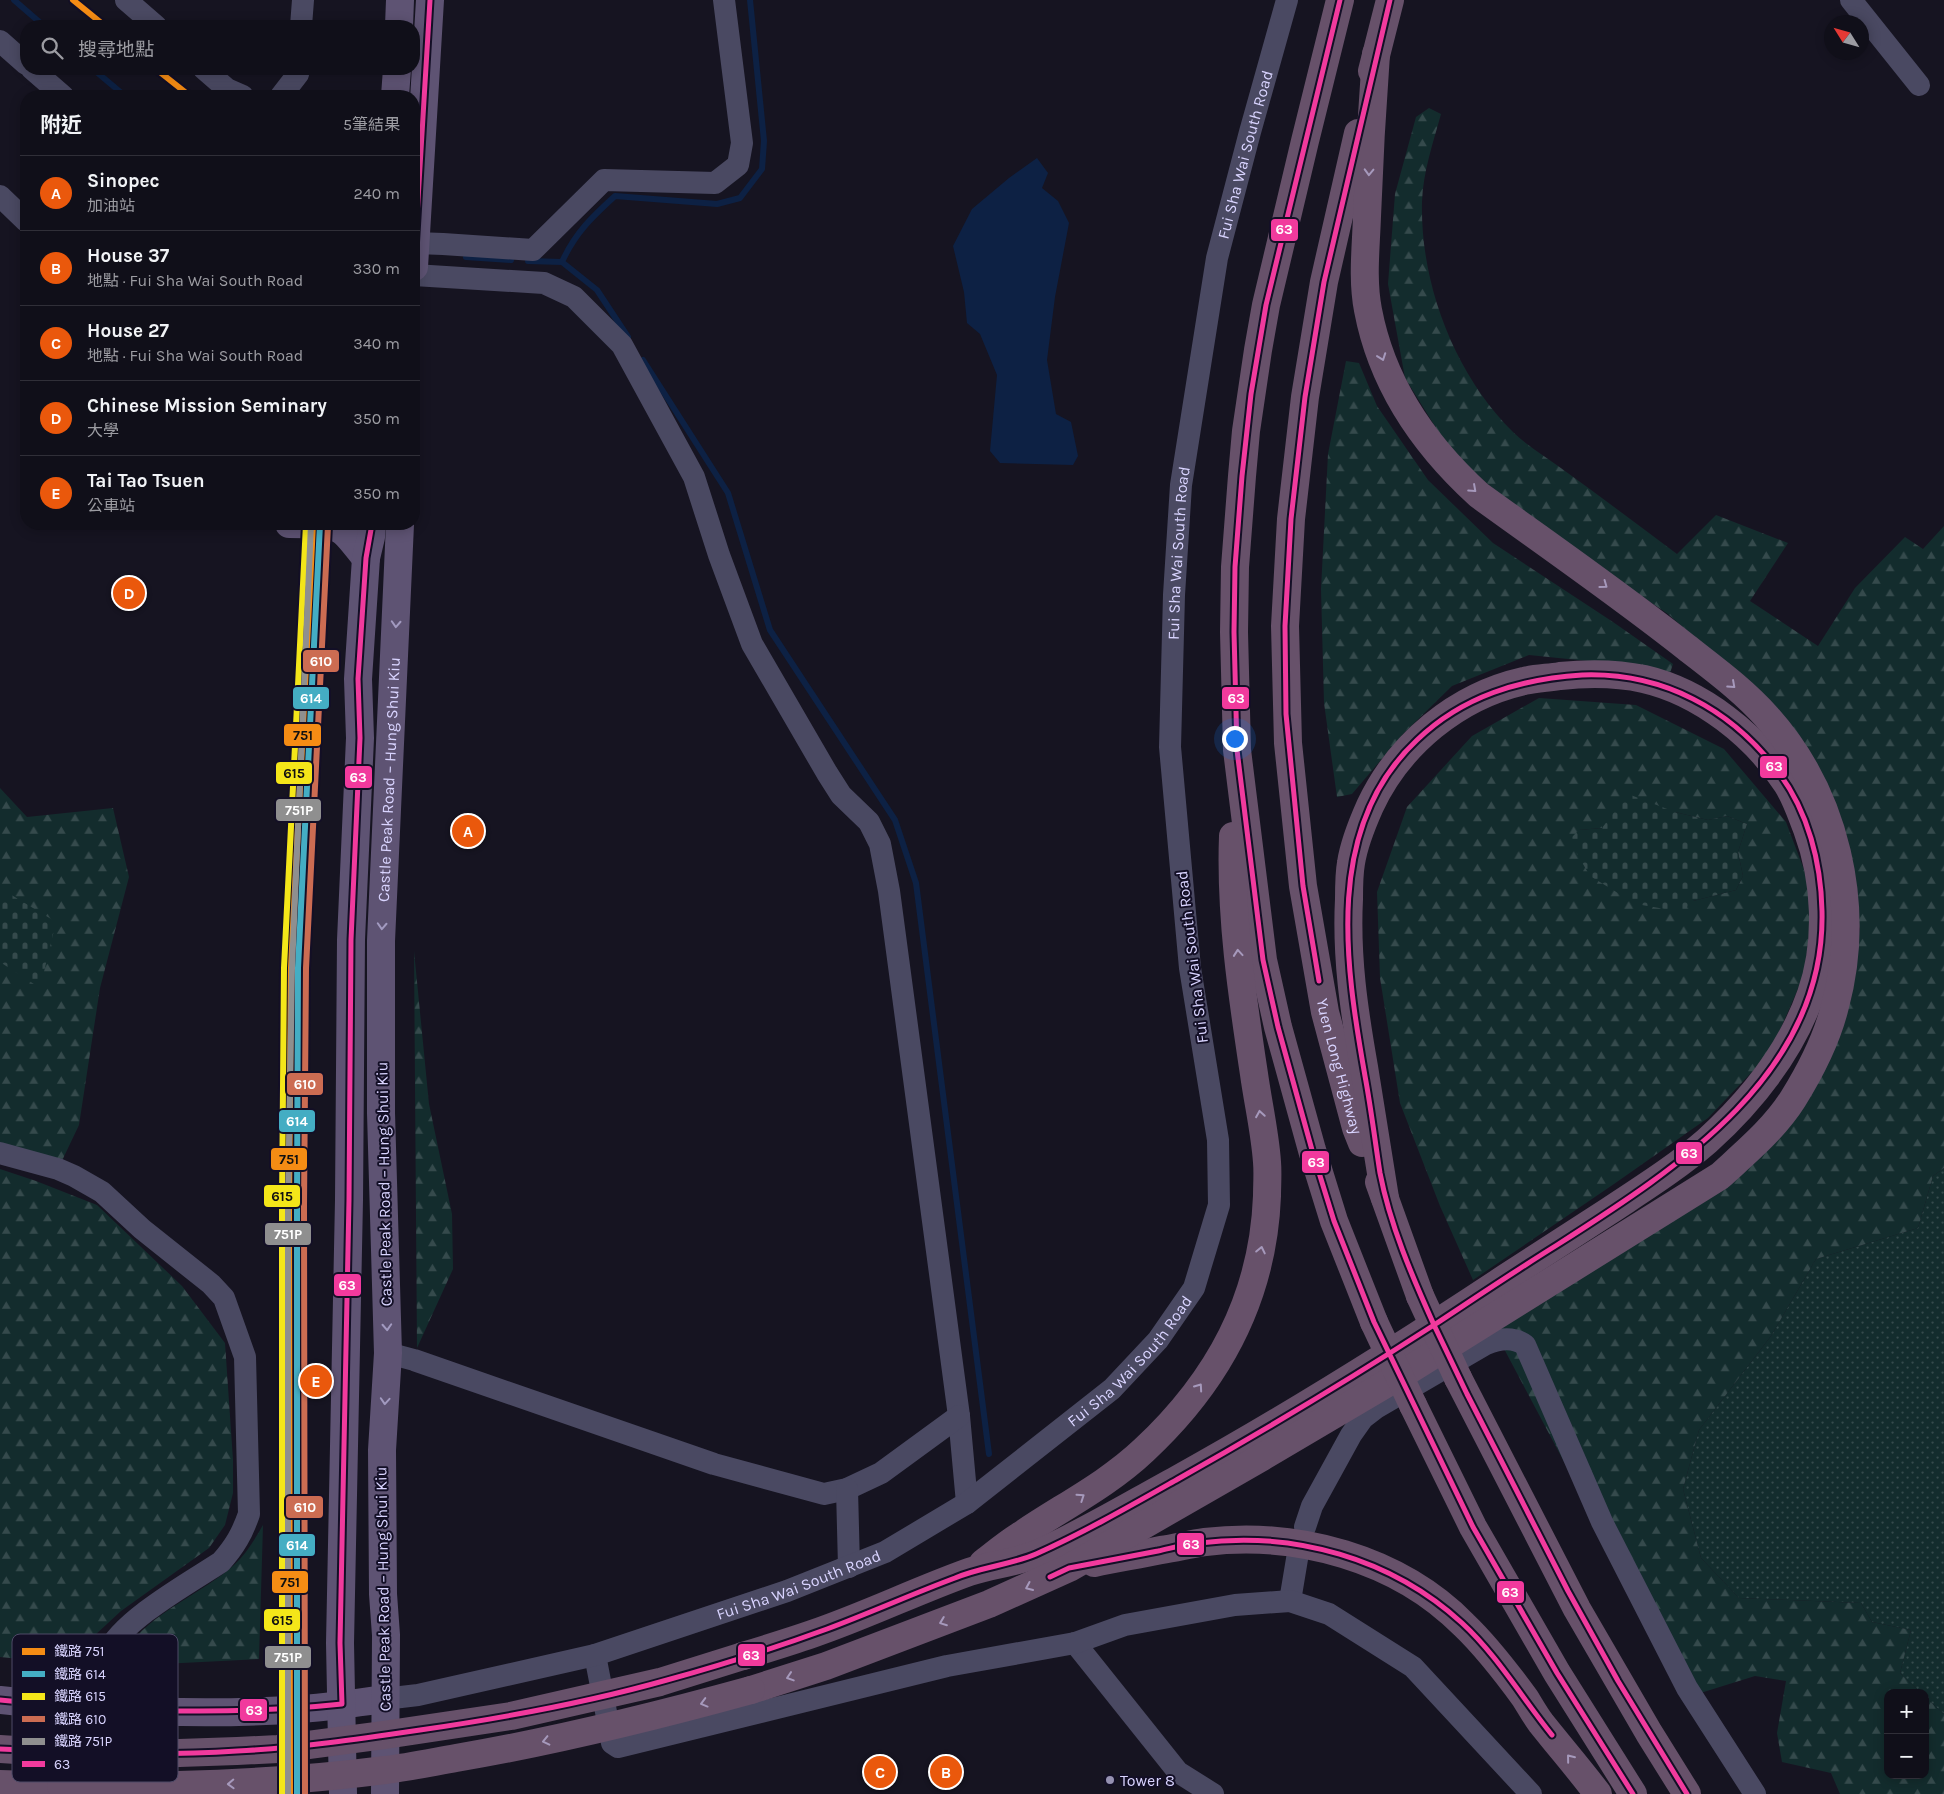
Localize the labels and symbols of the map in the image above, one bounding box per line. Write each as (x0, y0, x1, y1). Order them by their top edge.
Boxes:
north arrow (1824, 15, 1869, 60)
street label: Fui Sha Wai South Road (1213, 68, 1276, 241)
one-way arrow (1363, 169, 1374, 177)
line badge: 63 (1270, 218, 1299, 242)
text: 63 (1275, 221, 1293, 238)
one-way arrow (1376, 352, 1386, 361)
street label: Fui Sha Wai South Road (1163, 465, 1193, 640)
one-way arrow (1468, 483, 1477, 492)
pin: D (113, 574, 145, 612)
one-way arrow (1598, 580, 1607, 588)
one-way arrow (391, 620, 401, 628)
line badge: 610 (302, 649, 340, 673)
text: 610 (310, 653, 332, 670)
street label: Castle Peak Road – Hung Shui Kiu (373, 657, 403, 902)
one-way arrow (1727, 679, 1736, 688)
line badge: 614 (292, 686, 330, 710)
line badge: 63 (1221, 686, 1250, 710)
text: 614 (300, 690, 323, 707)
text: 63 (1227, 690, 1245, 707)
line badge: 751 (283, 723, 322, 747)
your location (1222, 726, 1248, 752)
text: 751 (293, 727, 313, 744)
line badge: 63 (1759, 755, 1788, 779)
text: 63 (1765, 758, 1783, 775)
line badge: 615 (275, 761, 313, 785)
text: 615 (283, 765, 305, 782)
line badge: 63 (344, 765, 373, 789)
text: 63 (349, 769, 367, 786)
line badge: 751P (275, 798, 322, 822)
text: 751P (285, 802, 313, 819)
pin: A (452, 812, 484, 850)
street label: Fui Sha Wai South Road (1172, 870, 1212, 1044)
one-way arrow (377, 922, 388, 930)
one-way arrow (1233, 949, 1244, 957)
street label: Yuen Long Highway (1313, 997, 1367, 1137)
street label: Castle Peak Road – Hung Shui Kiu (372, 1061, 396, 1307)
line badge: 610 (286, 1072, 324, 1096)
text: 610 (294, 1076, 316, 1093)
line badge: 614 (278, 1109, 316, 1133)
one-way arrow (1255, 1110, 1266, 1118)
text: 614 (286, 1113, 309, 1130)
line badge: 63 (1675, 1141, 1703, 1165)
text: 63 (1680, 1145, 1698, 1162)
line badge: 751 (270, 1147, 308, 1171)
line badge: 63 (1301, 1150, 1330, 1174)
text: 751 (279, 1151, 299, 1168)
text: 63 (1307, 1154, 1325, 1171)
line badge: 615 (263, 1184, 301, 1208)
text: 615 (271, 1188, 293, 1205)
line badge: 751P (264, 1222, 312, 1246)
text: 751P (274, 1226, 302, 1243)
one-way arrow (1255, 1245, 1266, 1254)
line badge: 63 (333, 1273, 362, 1297)
text: 63 (338, 1277, 356, 1294)
street label: Fui Sha Wai South Road (1063, 1292, 1196, 1430)
one-way arrow (382, 1323, 393, 1331)
pin: E (300, 1362, 332, 1400)
one-way arrow (1193, 1383, 1202, 1393)
one-way arrow (380, 1398, 391, 1406)
street label: Castle Peak Road – Hung Shui Kiu (371, 1466, 395, 1712)
one-way arrow (1076, 1494, 1085, 1503)
line badge: 610 (285, 1495, 324, 1519)
text: 610 (294, 1499, 316, 1516)
line badge: 63 (1176, 1532, 1205, 1556)
line badge: 614 (278, 1533, 316, 1557)
text: 63 (1182, 1536, 1200, 1553)
text: 614 (286, 1537, 309, 1554)
street label: Fui Sha Wai South Road (714, 1545, 883, 1623)
line badge: 751 (271, 1570, 309, 1594)
text: 751 (280, 1574, 300, 1591)
one-way arrow (1025, 1580, 1034, 1591)
line badge: 63 (1496, 1580, 1525, 1604)
text: 63 (1501, 1584, 1519, 1601)
line badge: 615 (263, 1608, 301, 1632)
text: 615 (271, 1612, 293, 1629)
one-way arrow (939, 1615, 948, 1626)
legend (12, 1634, 178, 1782)
text: 鐵路 751 (54, 1643, 104, 1660)
line badge: 63 (737, 1643, 766, 1667)
line badge: 751P (264, 1645, 312, 1669)
text: 63 (742, 1647, 760, 1664)
text: 751P (274, 1649, 302, 1666)
text: 鐵路 614 (54, 1666, 106, 1683)
one-way arrow (787, 1671, 795, 1681)
text: 鐵路 615 (54, 1688, 106, 1705)
one-way arrow (699, 1697, 708, 1708)
line badge: 63 (239, 1698, 268, 1722)
text: 63 (245, 1702, 263, 1719)
text: 鐵路 610 (54, 1711, 106, 1728)
text: 鐵路 751P (54, 1733, 112, 1750)
one-way arrow (541, 1735, 550, 1746)
pin: C (864, 1753, 896, 1791)
pin: B (930, 1753, 962, 1791)
one-way arrow (1567, 1755, 1575, 1764)
text: 63 (54, 1756, 70, 1773)
place label: Tower 8 (1120, 1771, 1175, 1790)
marker: Tower 8 (1104, 1774, 1116, 1786)
one-way arrow (227, 1778, 235, 1789)

